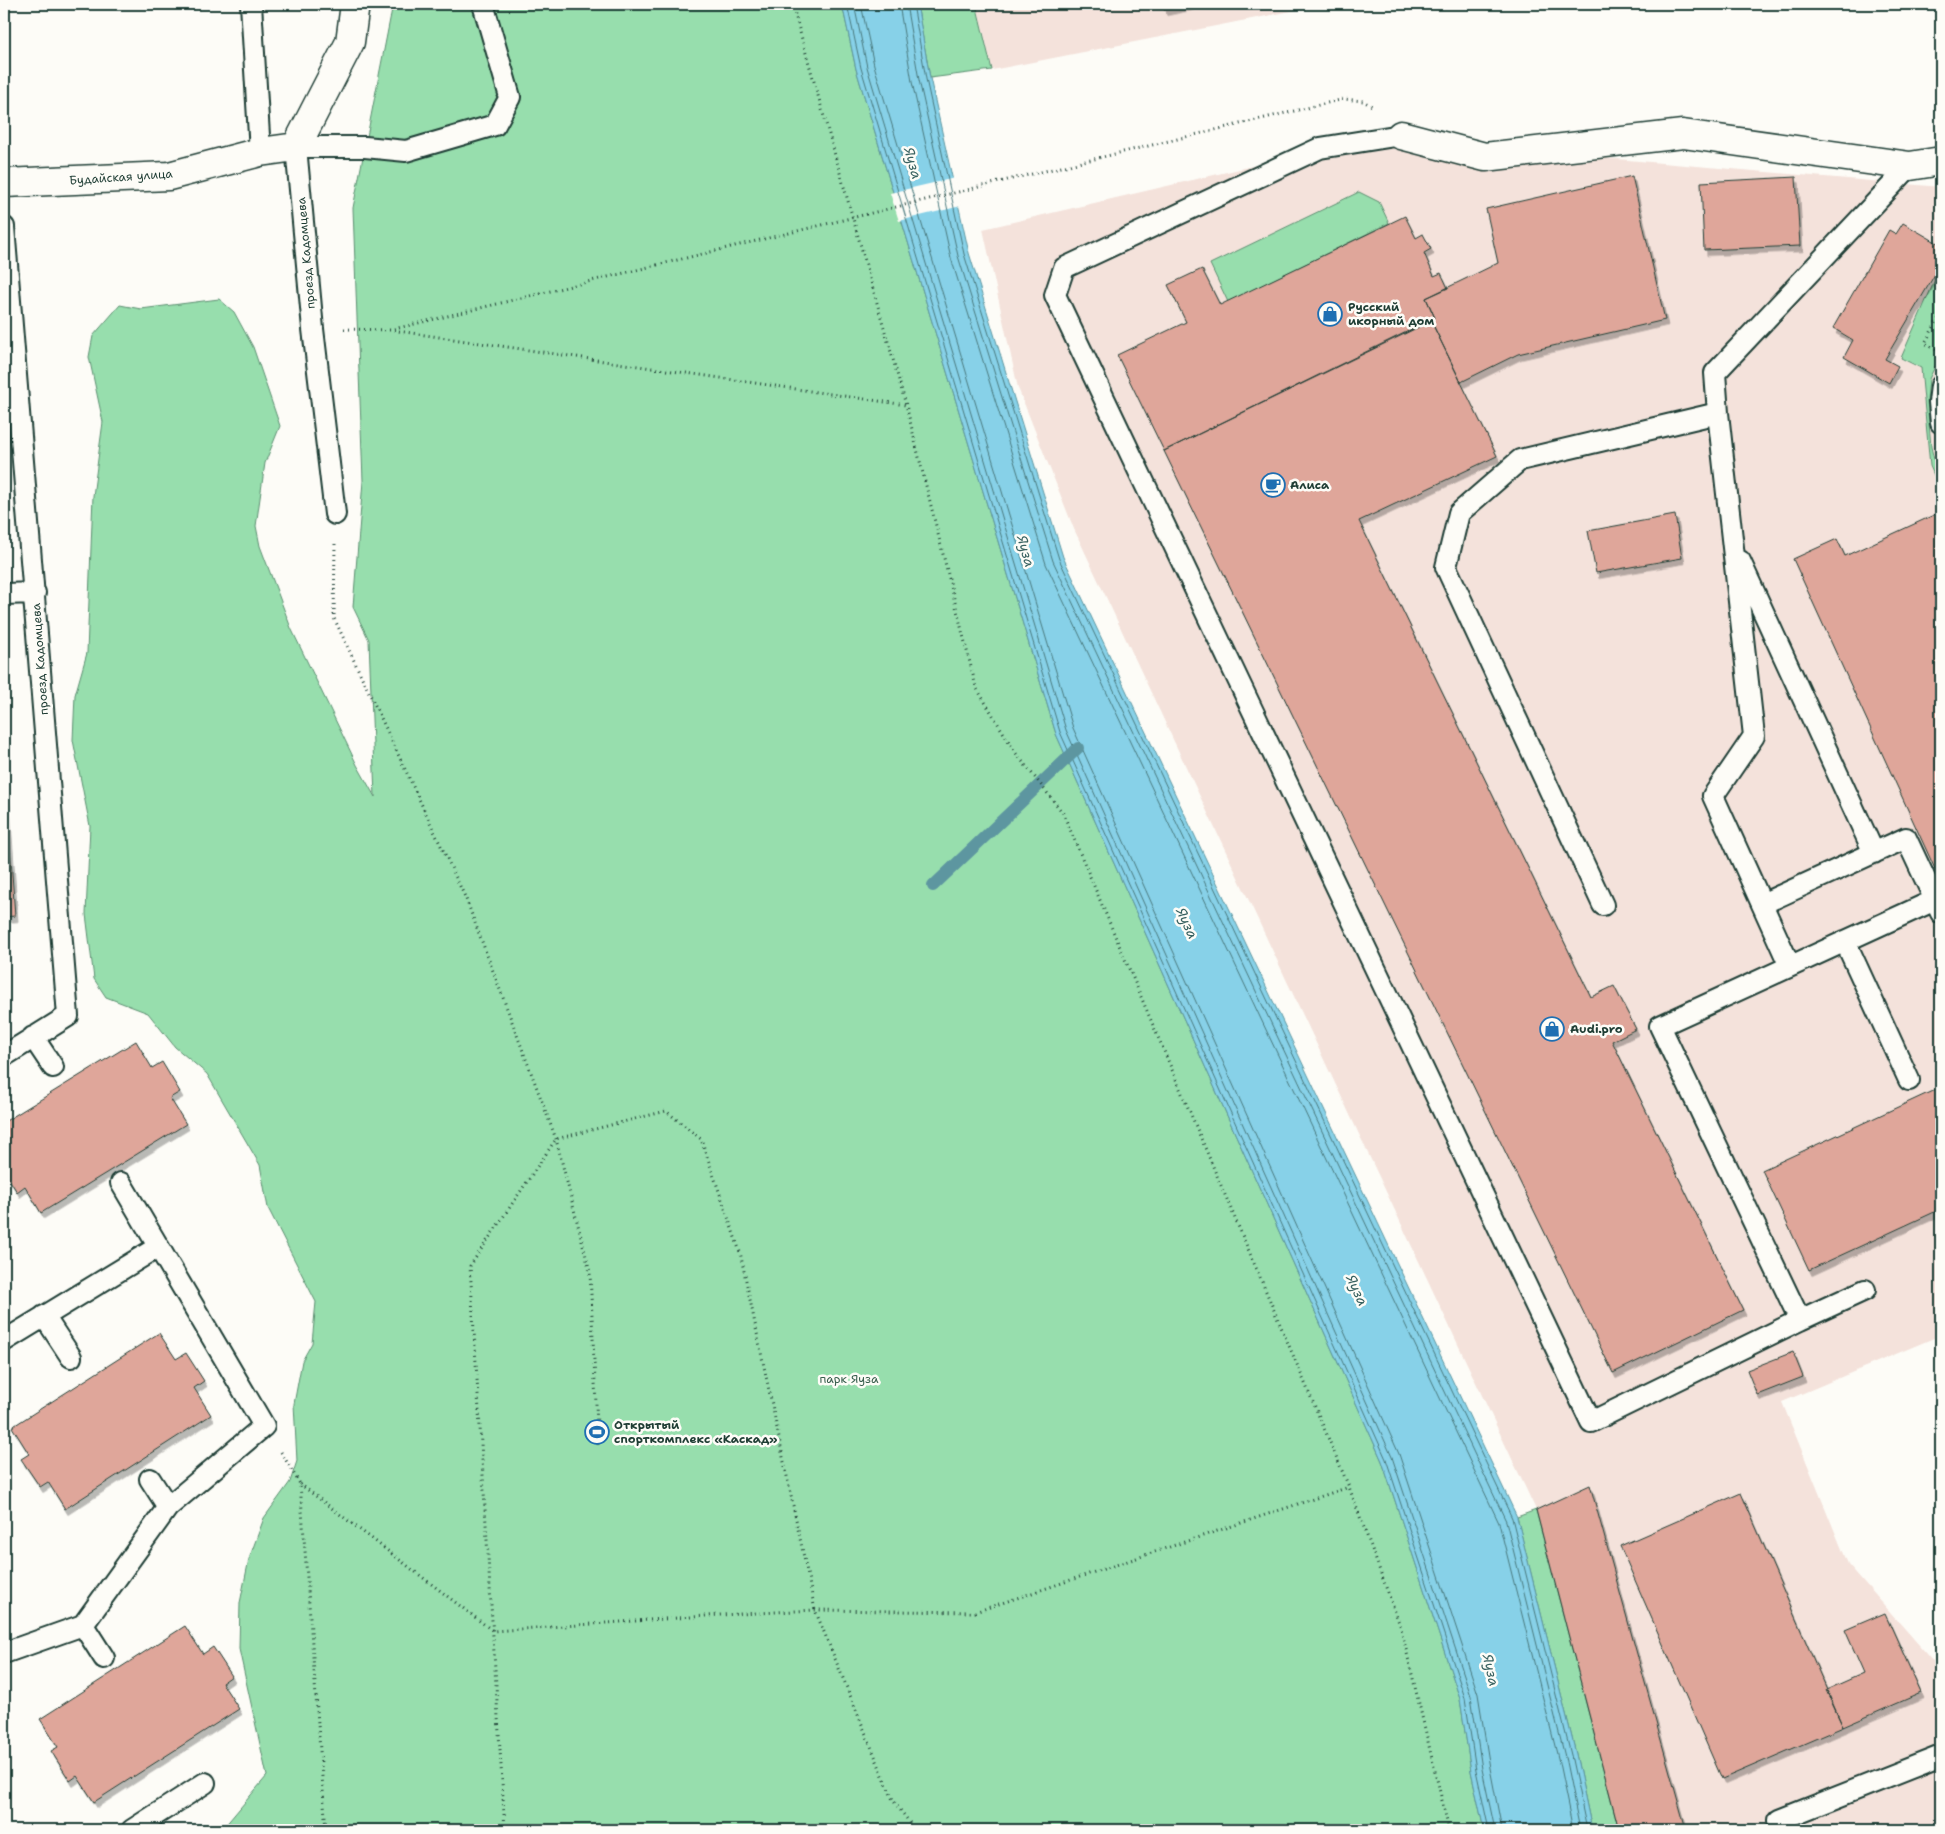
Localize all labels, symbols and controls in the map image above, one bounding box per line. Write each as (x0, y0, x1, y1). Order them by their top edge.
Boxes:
water label: Яуза (900, 144, 926, 181)
street label: Будайская улица (69, 165, 174, 189)
street label: проезд Кадомцева (293, 196, 319, 310)
place label: Русский икорный дом (1348, 299, 1434, 329)
shop icon: Русский икорный дом (1317, 301, 1343, 327)
cafe icon: Алиса (1260, 472, 1286, 498)
place label: Алиса (1290, 477, 1330, 493)
water label: Яуза (1013, 532, 1039, 569)
street label: проезд Кадомцева (28, 602, 52, 716)
water label: Яуза (1172, 904, 1202, 941)
shop icon: Audi.pro (1539, 1016, 1565, 1042)
place label: Audi.pro (1570, 1021, 1623, 1037)
water label: Яуза (1342, 1271, 1372, 1308)
park label: парк Яуза (819, 1371, 879, 1387)
place label: Открытый спорткомплекс «Каскад» (614, 1417, 777, 1447)
sports icon: Открытый спорткомплекс «Каскад» (584, 1419, 610, 1445)
water label: Яуза (1478, 1651, 1503, 1688)

